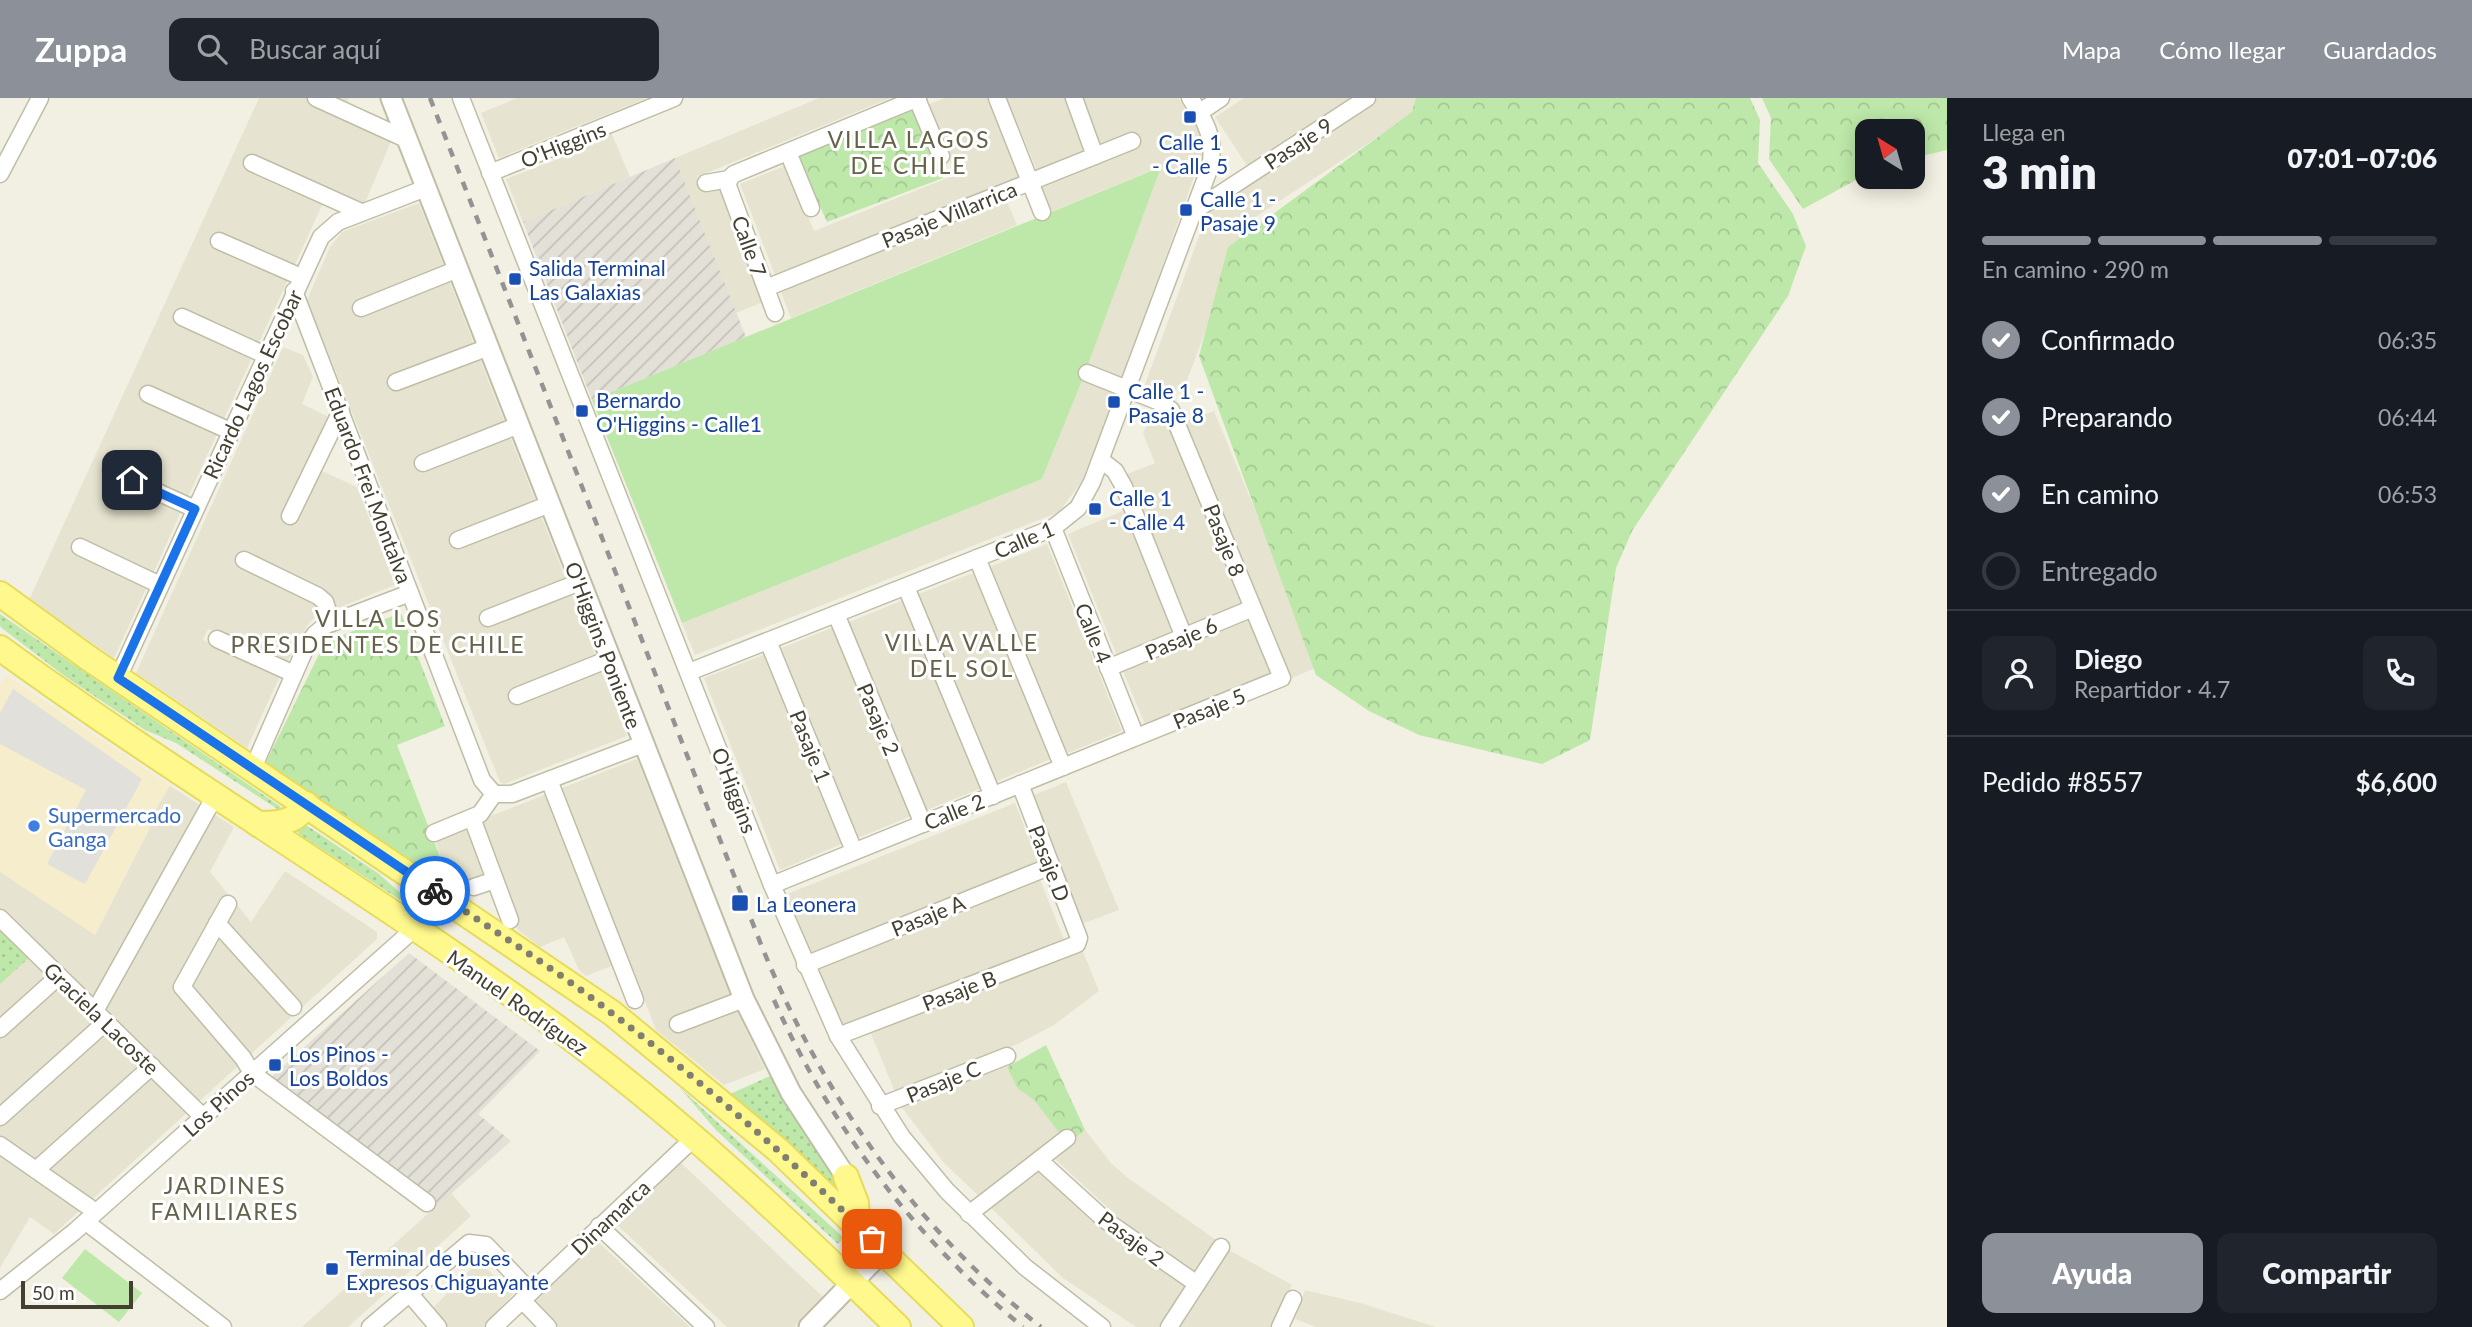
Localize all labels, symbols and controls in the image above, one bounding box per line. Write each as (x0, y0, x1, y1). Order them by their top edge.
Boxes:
search box (169, 18, 659, 81)
text: Zuppa (35, 29, 127, 69)
icon: search (193, 30, 231, 68)
text: Buscar aquí (249, 33, 381, 65)
text: Mapa (2062, 35, 2121, 64)
text: Cómo llegar (2159, 35, 2285, 64)
text: Guardados (2323, 35, 2437, 64)
marker: Calle 1 - Calle 5 (1182, 109, 1198, 125)
street label: Pasaje 9 (1259, 112, 1337, 174)
street label: O'Higgins (517, 116, 609, 172)
text: Llega en (1982, 118, 2066, 146)
north arrow (1855, 119, 1925, 189)
map controls (1855, 119, 1925, 189)
district label: VILLA LAGOS DE CHILE (828, 125, 990, 179)
place label: Calle 1 - Calle 5 (1152, 129, 1228, 178)
text: 07:01–07:06 (2287, 142, 2437, 174)
text: 3 min (1982, 144, 2097, 199)
street label: Pasaje Villarrica (878, 176, 1020, 252)
place label: Calle 1 - Pasaje 9 (1200, 186, 1276, 235)
marker: Calle 1 - Pasaje 9 (1178, 202, 1194, 218)
street label: Calle 7 (727, 212, 773, 280)
place label: Salida Terminal Las Galaxias (529, 255, 666, 304)
text: En camino · 290 m (1982, 255, 2169, 283)
marker: Salida Terminal Las Galaxias (507, 271, 523, 287)
street label: Ricardo Lagos Escobar (197, 285, 307, 483)
icon: check (1982, 321, 2020, 359)
text: Confirmado (2041, 324, 2175, 356)
text: 06:35 (2378, 326, 2437, 354)
place label: Calle 1 - Pasaje 8 (1128, 378, 1204, 427)
street label: Eduardo Frei Montalva (320, 383, 418, 587)
place label: Bernardo O'Higgins - Calle1 (596, 387, 762, 436)
marker: Calle 1 - Pasaje 8 (1106, 394, 1122, 410)
icon: check (1982, 398, 2020, 436)
text: Preparando (2041, 401, 2173, 433)
marker: Bernardo O'Higgins - Calle1 (574, 403, 590, 419)
text: 06:44 (2378, 403, 2437, 431)
pin (102, 450, 162, 510)
icon: home (113, 461, 151, 499)
icon: check (1982, 475, 2020, 513)
text: En camino (2041, 478, 2159, 510)
text: 06:53 (2378, 480, 2437, 508)
place label: Calle 1 - Calle 4 (1109, 485, 1185, 534)
street label: Pasaje 8 (1199, 500, 1251, 580)
marker: Calle 1 - Calle 4 (1087, 501, 1103, 517)
street label: Calle 1 (990, 515, 1058, 563)
text: Entregado (2041, 555, 2158, 587)
street label: O'Higgins Poniente (561, 558, 647, 732)
street label: Calle 4 (1071, 599, 1117, 667)
district label: VILLA LOS PRESIDENTES DE CHILE (230, 604, 526, 658)
street label: Pasaje 6 (1141, 612, 1221, 664)
district label: VILLA VALLE DEL SOL (885, 628, 1039, 682)
button: person (1982, 636, 2056, 710)
button: phone (2363, 636, 2437, 710)
text: Diego (2074, 643, 2142, 675)
text: Repartidor · 4.7 (2074, 675, 2230, 703)
street label: Pasaje 2 (853, 679, 905, 759)
street label: Pasaje 5 (1169, 682, 1249, 734)
street label: Pasaje 1 (785, 706, 837, 786)
street label: O'Higgins (707, 744, 763, 836)
text: Pedido #8557 (1982, 766, 2143, 798)
text: $6,600 (2356, 766, 2437, 798)
street label: Calle 2 (920, 788, 988, 834)
place label: Supermercado Ganga (48, 802, 181, 851)
marker: Supermercado Ganga (26, 818, 42, 834)
street label: Pasaje D (1024, 821, 1076, 905)
courier (400, 856, 470, 926)
icon: bike (416, 872, 454, 910)
street label: Pasaje A (887, 889, 969, 941)
place label: La Leonera (756, 891, 856, 916)
marker: La Leonera (730, 893, 750, 913)
street label: Manuel Rodríguez (443, 944, 593, 1060)
street label: Graciela Lacoste (39, 957, 165, 1079)
street label: Pasaje B (918, 964, 1000, 1016)
place label: Los Pinos - Los Boldos (289, 1041, 389, 1090)
street label: Pasaje C (902, 1055, 984, 1107)
marker: Los Pinos - Los Boldos (267, 1057, 283, 1073)
street label: Los Pinos (177, 1065, 259, 1141)
district label: JARDINES FAMILIARES (150, 1171, 300, 1225)
street label: Dinamarca (566, 1174, 654, 1260)
street label: Pasaje 2 (1094, 1205, 1170, 1271)
pin (842, 1209, 902, 1269)
icon: bag (853, 1220, 891, 1258)
button: Ayuda (1982, 1233, 2203, 1313)
button: Compartir (2217, 1233, 2437, 1313)
place label: Terminal de buses Expresos Chiguayante (346, 1245, 549, 1294)
marker: Terminal de buses Expresos Chiguayante (324, 1261, 340, 1277)
scale bar (21, 1278, 133, 1310)
text: 50 m (32, 1281, 75, 1304)

